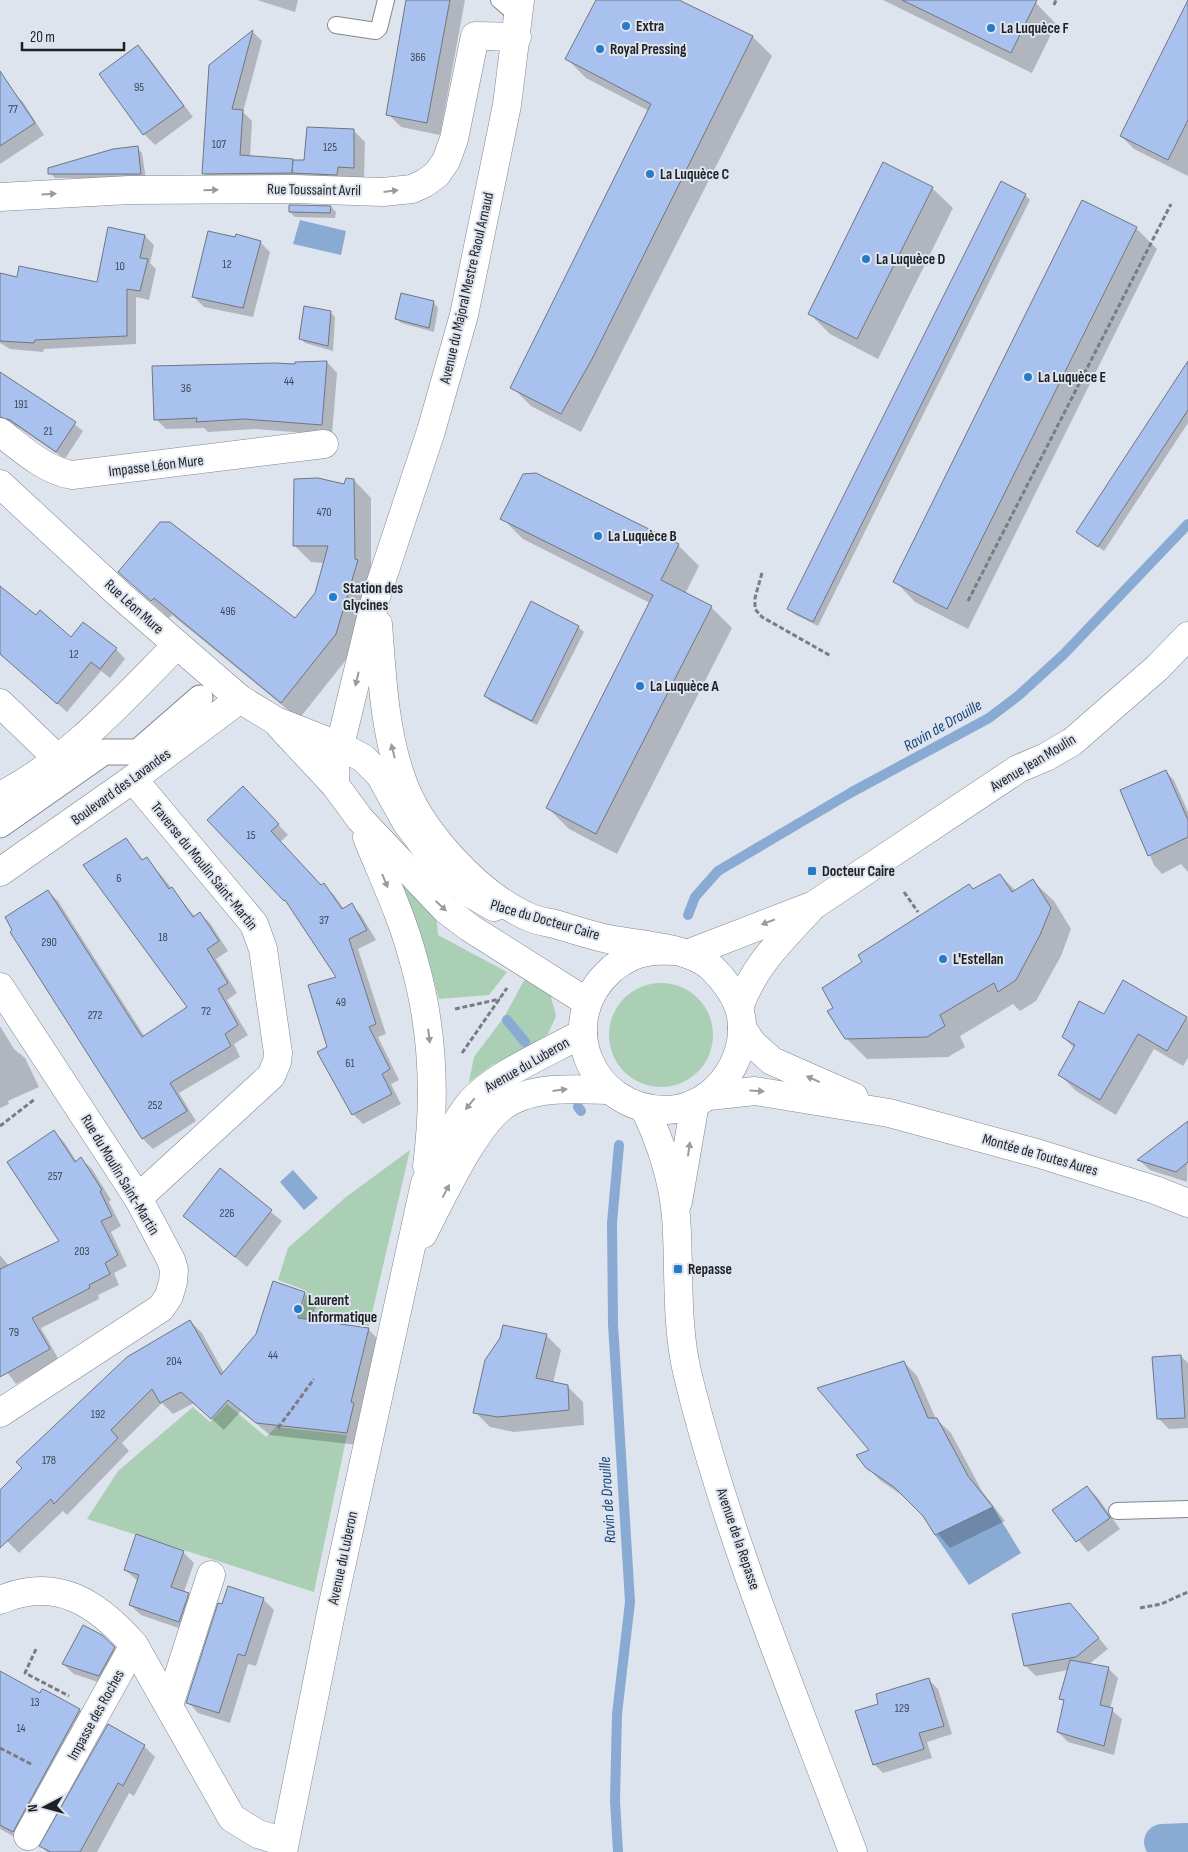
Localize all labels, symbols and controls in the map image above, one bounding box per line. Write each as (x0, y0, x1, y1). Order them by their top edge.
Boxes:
place label: Extra (636, 17, 664, 36)
place label: La Luquèce F (1001, 19, 1069, 38)
scale bar (22, 20, 125, 52)
marker: Extra (620, 20, 632, 32)
marker: La Luquèce F (985, 22, 997, 34)
text: 20 m (30, 28, 55, 47)
place label: Royal Pressing (610, 40, 687, 59)
marker: Royal Pressing (594, 43, 606, 55)
house number: 366 (410, 50, 426, 65)
house number: 95 (134, 80, 144, 95)
house number: 77 (8, 102, 18, 117)
house number: 107 (212, 137, 226, 152)
house number: 125 (323, 140, 337, 155)
place label: La Luquèce C (660, 165, 729, 184)
marker: La Luquèce C (644, 168, 656, 180)
street label: Rue Toussaint Avril (267, 180, 361, 200)
one-way arrow (203, 186, 219, 194)
one-way arrow (383, 187, 399, 195)
one-way arrow (41, 190, 57, 198)
street label: Avenue du Majoral Mestre Raoul Arnaud (435, 190, 498, 387)
place label: La Luquèce D (876, 250, 945, 269)
marker: La Luquèce D (860, 253, 872, 265)
house number: 12 (222, 257, 232, 272)
house number: 10 (115, 259, 125, 274)
place label: La Luquèce E (1038, 368, 1106, 387)
marker: La Luquèce E (1022, 371, 1034, 383)
house number: 44 (284, 374, 294, 389)
house number: 36 (181, 381, 191, 396)
house number: 191 (14, 397, 29, 412)
house number: 21 (43, 424, 53, 439)
street label: Impasse Léon Mure (108, 451, 204, 481)
house number: 470 (316, 505, 332, 520)
place label: La Luquèce B (608, 527, 677, 546)
marker: La Luquèce B (592, 530, 604, 542)
street label: Rue Léon Mure (100, 575, 168, 639)
place label: Station des Glycines (343, 579, 403, 615)
marker: Station des Glycines (327, 591, 339, 603)
house number: 496 (220, 604, 236, 619)
house number: 12 (69, 647, 79, 662)
one-way arrow (353, 671, 361, 687)
place label: La Luquèce A (650, 677, 719, 696)
marker: La Luquèce A (634, 680, 646, 692)
water label: Ravin de Drouille (901, 696, 985, 756)
street label: Avenue Jean Moulin (986, 730, 1079, 797)
one-way arrow (389, 743, 397, 758)
street label: Boulevard des Lavandes (67, 744, 175, 830)
street label: Traverse du Moulin Saint-Martin (146, 798, 262, 934)
house number: 15 (246, 828, 256, 843)
place label: Docteur Caire (822, 862, 895, 881)
marker: Docteur Caire (806, 865, 818, 877)
house number: 6 (116, 871, 122, 886)
one-way arrow (381, 874, 389, 889)
street label: Place du Docteur Caire (488, 895, 602, 945)
one-way arrow (435, 900, 447, 912)
house number: 37 (319, 913, 329, 928)
one-way arrow (760, 918, 775, 926)
house number: 18 (158, 930, 168, 945)
house number: 290 (41, 935, 57, 950)
place label: L'Estellan (953, 950, 1004, 969)
marker: L'Estellan (937, 953, 949, 965)
house number: 49 (336, 995, 346, 1010)
house number: 72 (201, 1004, 211, 1019)
house number: 272 (88, 1008, 102, 1023)
one-way arrow (425, 1029, 433, 1045)
street label: Avenue du Luberon (480, 1033, 573, 1097)
house number: 61 (345, 1056, 356, 1071)
one-way arrow (806, 1074, 820, 1082)
one-way arrow (552, 1086, 568, 1094)
one-way arrow (749, 1088, 765, 1096)
one-way arrow (465, 1097, 476, 1110)
house number: 252 (148, 1098, 162, 1113)
street label: Rue du Moulin Saint-Martin (77, 1111, 163, 1239)
street label: Montée de Toutes Aures (980, 1129, 1100, 1181)
one-way arrow (685, 1140, 693, 1156)
house number: 257 (48, 1169, 62, 1184)
one-way arrow (442, 1183, 450, 1198)
house number: 226 (219, 1206, 235, 1221)
house number: 203 (74, 1244, 90, 1259)
place label: Repasse (688, 1260, 732, 1279)
marker: Repasse (672, 1263, 684, 1275)
place label: Laurent Informatique (308, 1291, 377, 1327)
marker: Laurent Informatique (292, 1303, 304, 1315)
house number: 79 (9, 1325, 19, 1340)
house number: 44 (268, 1348, 278, 1363)
house number: 204 (166, 1354, 182, 1369)
house number: 192 (91, 1407, 105, 1422)
house number: 178 (42, 1453, 56, 1468)
water label: Ravin de Drouille (595, 1456, 621, 1544)
street label: Avenue de la Repasse (711, 1485, 764, 1592)
street label: Avenue du Luberon (324, 1510, 362, 1607)
street label: Impasse des Roches (63, 1666, 129, 1764)
house number: 13 (30, 1695, 40, 1710)
house number: 129 (895, 1701, 909, 1716)
house number: 14 (16, 1721, 26, 1736)
north arrow (20, 1782, 70, 1832)
text: N (24, 1804, 41, 1813)

